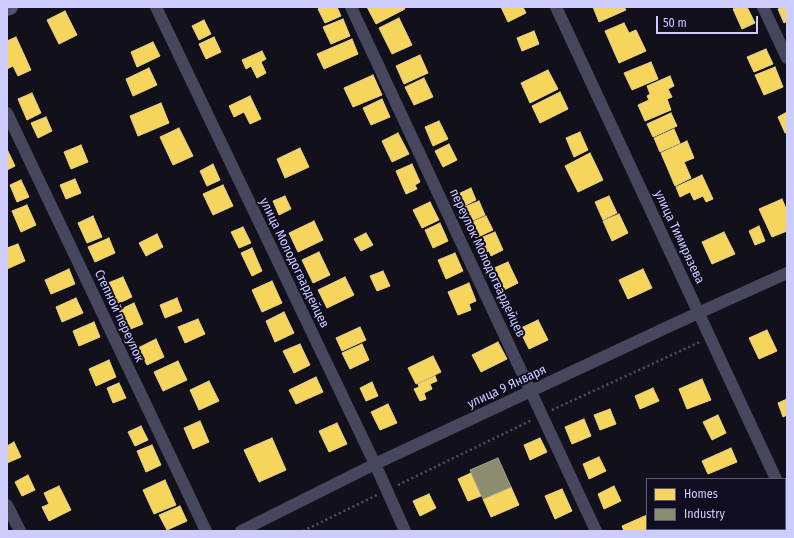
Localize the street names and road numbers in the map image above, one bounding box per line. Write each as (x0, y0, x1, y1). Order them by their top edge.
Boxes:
street label: переулок Молодогвардейцев (446, 186, 528, 340)
street label: улица Тимирязева (651, 188, 707, 286)
street label: улица Молодогвардейцев (256, 196, 332, 330)
street label: Степной переулок (91, 267, 147, 365)
street label: улица 9 Января (465, 362, 549, 412)

